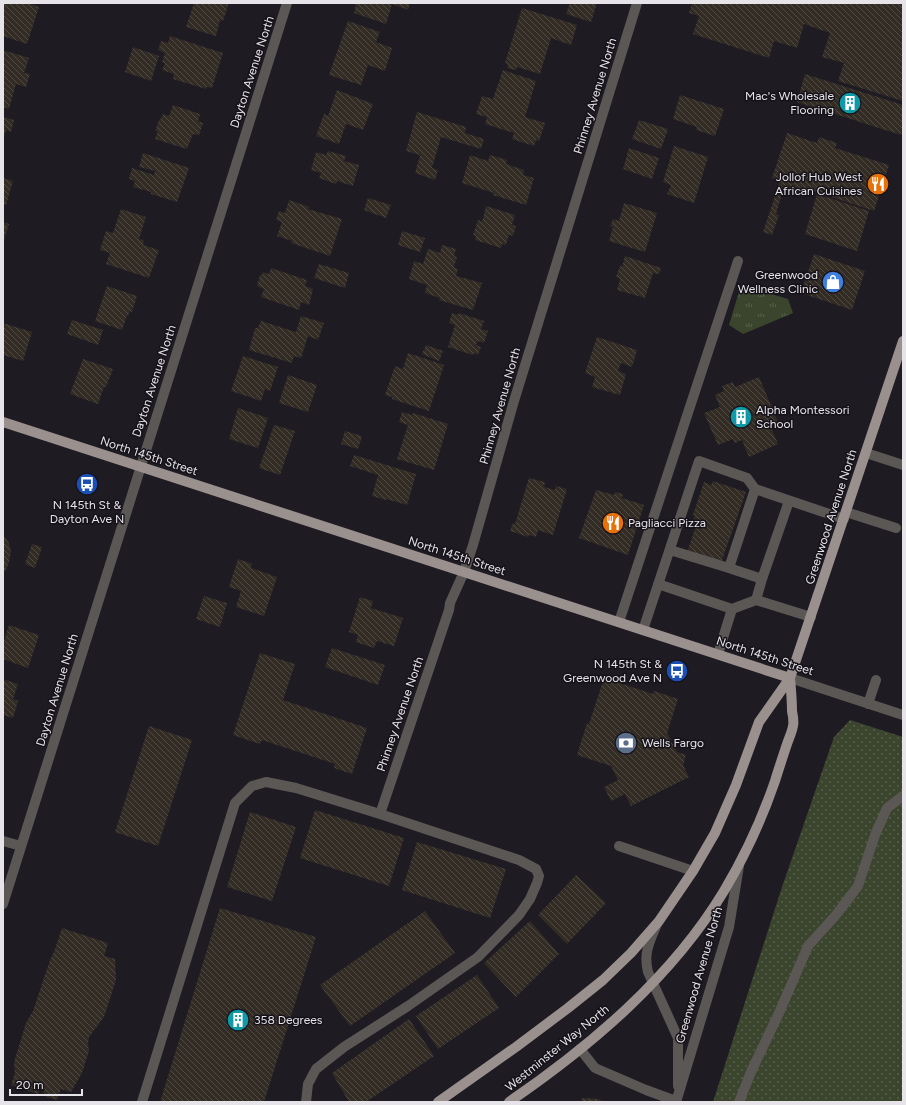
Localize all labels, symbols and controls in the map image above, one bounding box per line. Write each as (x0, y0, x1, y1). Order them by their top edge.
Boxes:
street label: Dayton Avenue North (227, 14, 277, 130)
street label: Phinney Avenue North (571, 36, 619, 156)
place label: Mac's Wholesale Flooring (745, 89, 834, 117)
building icon: Mac's Wholesale Flooring (837, 90, 863, 116)
place label: Jollof Hub West African Cuisines (775, 170, 862, 198)
restaurant icon: Jollof Hub West African Cuisines (865, 171, 891, 197)
place label: Greenwood Wellness Clinic (738, 268, 819, 296)
shop icon: Greenwood Wellness Clinic (820, 269, 846, 295)
street label: Dayton Avenue North (129, 323, 179, 439)
street label: Phinney Avenue North (477, 346, 523, 466)
place label: Alpha Montessori School (756, 403, 849, 431)
building icon: Alpha Montessori School (728, 404, 754, 430)
street label: North 145th Street (99, 434, 200, 478)
street label: Greenwood Avenue North (803, 447, 860, 586)
bus stop icon: N 145th St & Dayton Ave N (74, 471, 100, 497)
place label: N 145th St & Dayton Ave N (50, 498, 124, 526)
restaurant icon: Pagliacci Pizza (600, 510, 626, 536)
place label: Pagliacci Pizza (628, 516, 706, 530)
street label: North 145th Street (407, 534, 508, 578)
street label: Dayton Avenue North (33, 632, 81, 748)
street label: North 145th Street (715, 634, 816, 678)
street label: Phinney Avenue North (374, 654, 426, 773)
place label: N 145th St & Greenwood Ave N (563, 657, 662, 685)
bus stop icon: N 145th St & Greenwood Ave N (664, 658, 690, 684)
bank icon: Wells Fargo (613, 730, 639, 756)
place label: Wells Fargo (642, 736, 704, 750)
street label: Greenwood Avenue North (673, 905, 725, 1045)
street label: Westminster Way North (502, 1002, 612, 1094)
building icon: 358 Degrees (225, 1007, 251, 1033)
place label: 358 Degrees (254, 1013, 323, 1027)
scale bar (10, 1071, 82, 1097)
text: 20 m (16, 1078, 44, 1092)

